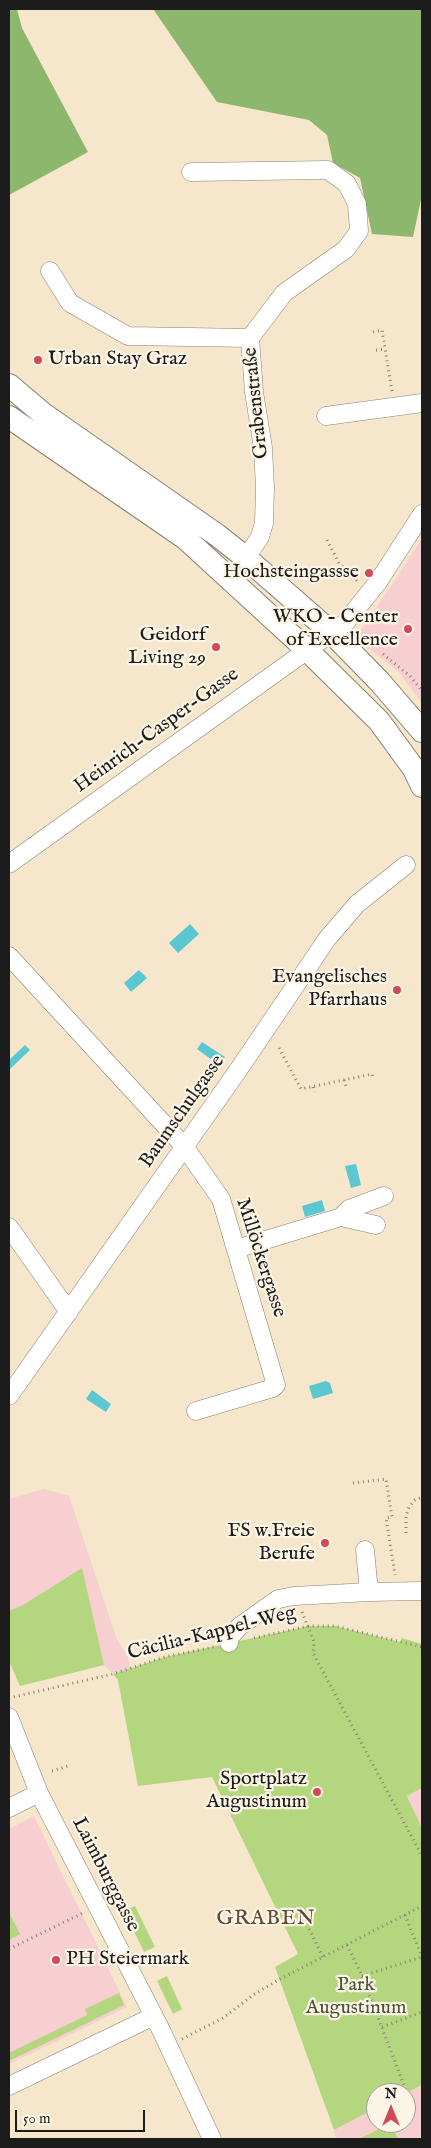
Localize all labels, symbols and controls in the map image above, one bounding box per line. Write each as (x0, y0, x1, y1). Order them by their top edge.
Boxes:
street label: Grabenstraße (239, 346, 275, 460)
place label: Urban Stay Graz (48, 348, 187, 372)
marker: Urban Stay Graz (32, 354, 44, 366)
place label: Hochsteingassse (223, 561, 359, 585)
marker: Hochsteingassse (363, 567, 375, 579)
place label: WKO - Center of Excellence (273, 606, 398, 653)
marker: WKO - Center of Excellence (402, 623, 414, 635)
place label: Geidorf Living 29 (128, 624, 206, 671)
marker: Geidorf Living 29 (210, 641, 222, 653)
street label: Heinrich-Casper-Gasse (70, 663, 244, 799)
place label: Evangelisches Pfarrhaus (272, 966, 387, 1013)
marker: Evangelisches Pfarrhaus (391, 984, 403, 996)
street label: Baumschulgasse (135, 1051, 231, 1173)
street label: Millöckergasse (229, 1195, 291, 1321)
place label: FS w.Freie Berufe (227, 1520, 315, 1567)
marker: FS w.Freie Berufe (319, 1537, 331, 1549)
street label: Cäcilia-Kappel-Weg (125, 1601, 299, 1667)
place label: Sportplatz Augustinum (206, 1768, 307, 1815)
marker: Sportplatz Augustinum (311, 1786, 323, 1798)
street label: Laimburggasse (66, 1814, 144, 1936)
district label: GRABEN (216, 1907, 316, 1933)
place label: PH Steiermark (66, 1948, 189, 1972)
marker: PH Steiermark (50, 1954, 62, 1966)
park label: Park Augustinum (306, 1974, 406, 2021)
north arrow (366, 2083, 416, 2133)
text: N (385, 2085, 397, 2103)
scale bar (18, 2100, 148, 2132)
text: 50 m (23, 2109, 51, 2128)

